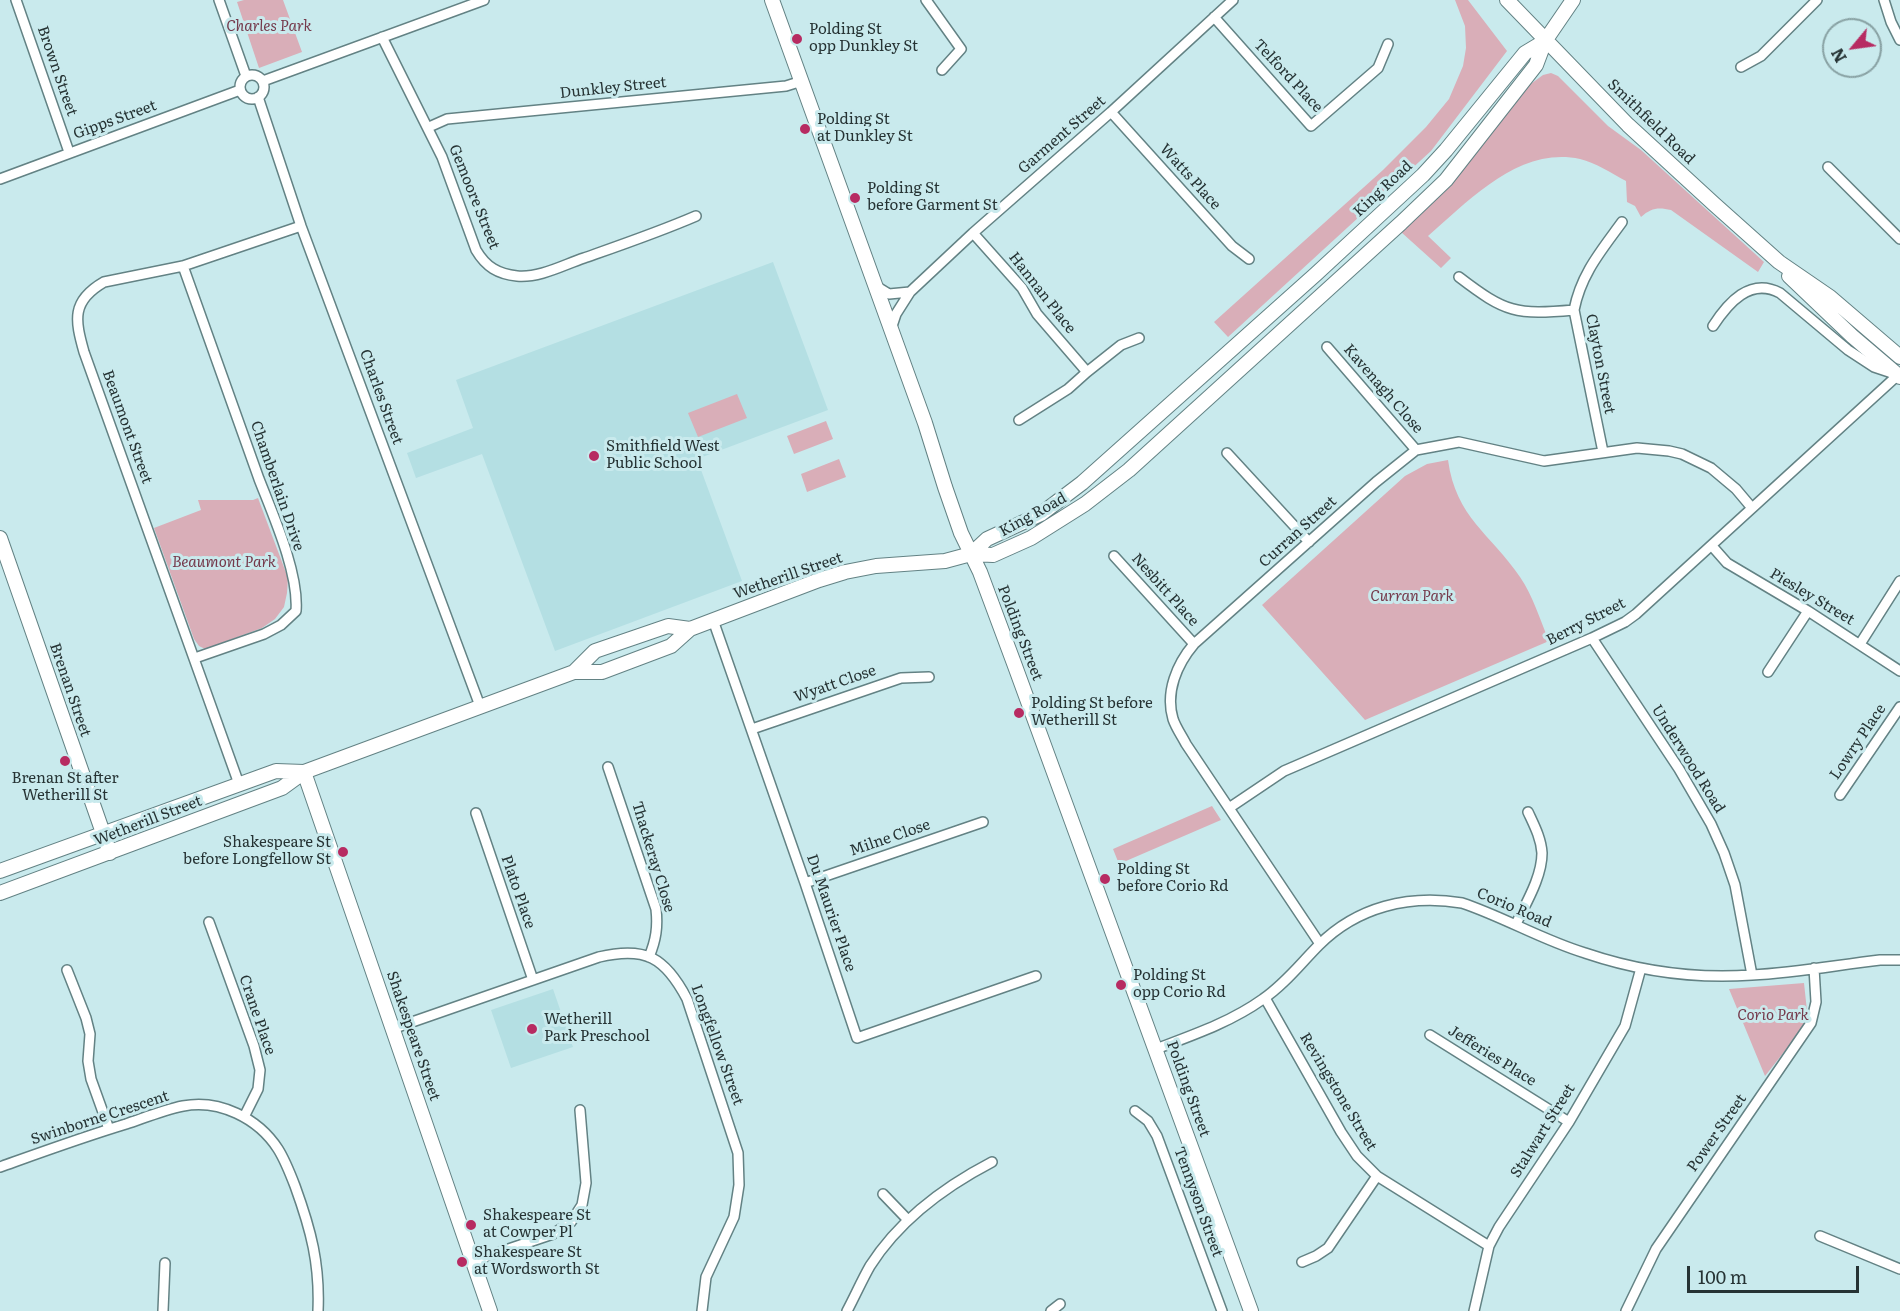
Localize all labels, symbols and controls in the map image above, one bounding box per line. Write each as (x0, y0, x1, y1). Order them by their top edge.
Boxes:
park label: Charles Park (226, 18, 312, 36)
north arrow (1822, 18, 1882, 78)
place label: Polding St opp Dunkley St (809, 21, 918, 56)
street label: Brown Street (33, 24, 81, 118)
marker: Polding St opp Dunkley St (790, 32, 804, 46)
street label: Telford Place (1250, 36, 1326, 116)
text: N (1824, 44, 1852, 67)
street label: Dunkley Street (559, 73, 667, 103)
street label: Smithfield Road (1603, 76, 1699, 168)
street label: Garment Street (1015, 92, 1109, 178)
street label: Gipps Street (71, 97, 159, 143)
place label: Polding St at Dunkley St (817, 111, 913, 146)
marker: Polding St at Dunkley St (798, 122, 812, 136)
street label: Watts Place (1156, 140, 1224, 214)
street label: Gemoore Street (445, 142, 503, 252)
street label: King Road (1350, 157, 1416, 221)
place label: Polding St before Garment St (867, 180, 998, 215)
marker: Polding St before Garment St (848, 191, 862, 205)
street label: Hannan Place (1005, 249, 1079, 337)
street label: Clayton Street (1581, 312, 1619, 416)
street label: Kavenagh Close (1339, 341, 1427, 437)
street label: Charles Street (355, 347, 407, 447)
street label: Beaumont Street (98, 368, 156, 486)
street label: Chamberlain Drive (246, 419, 308, 553)
place label: Smithfield West Public School (606, 438, 720, 473)
marker: Smithfield West Public School (587, 449, 601, 463)
street label: King Road (996, 489, 1070, 541)
street label: Curran Street (1256, 493, 1340, 571)
street label: Wetherill Street (731, 549, 845, 603)
street label: Nesbitt Place (1128, 550, 1202, 630)
park label: Beaumont Park (172, 554, 276, 572)
street label: Piesley Street (1766, 565, 1858, 629)
street label: Polding Street (994, 583, 1046, 683)
park label: Curran Park (1370, 588, 1454, 606)
street label: Berry Street (1543, 594, 1629, 650)
street label: Brenan Street (46, 641, 94, 739)
street label: Wyatt Close (792, 662, 878, 706)
place label: Polding St before Wetherill St (1031, 695, 1153, 730)
street label: Lowry Place (1826, 701, 1890, 783)
street label: Underwood Road (1647, 702, 1729, 816)
marker: Polding St before Wetherill St (1012, 706, 1026, 720)
marker: Brenan St after Wetherill St (58, 754, 72, 768)
place label: Brenan St after Wetherill St (11, 770, 119, 805)
street label: Wetherill Street (91, 792, 205, 850)
street label: Thackeray Close (628, 799, 678, 915)
street label: Milne Close (847, 816, 933, 860)
place label: Shakespeare St before Longfellow St (183, 834, 331, 869)
marker: Shakespeare St before Longfellow St (336, 845, 350, 859)
street label: Du Maurier Place (802, 852, 860, 974)
street label: Plato Place (497, 853, 539, 931)
place label: Polding St before Corio Rd (1117, 861, 1229, 896)
marker: Polding St before Corio Rd (1098, 872, 1112, 886)
street label: Corio Road (1474, 884, 1554, 932)
place label: Polding St opp Corio Rd (1133, 967, 1226, 1002)
street label: Shakespeare Street (382, 969, 444, 1103)
street label: Crane Place (235, 973, 279, 1057)
marker: Polding St opp Corio Rd (1114, 978, 1128, 992)
street label: Longfellow Street (687, 982, 747, 1108)
park label: Corio Park (1737, 1007, 1809, 1025)
place label: Wetherill Park Preschool (544, 1011, 650, 1046)
marker: Wetherill Park Preschool (525, 1022, 539, 1036)
street label: Jefferies Place (1445, 1022, 1539, 1090)
street label: Revingstone Street (1296, 1030, 1380, 1154)
street label: Polding Street (1162, 1039, 1214, 1139)
street label: Stalwart Street (1507, 1081, 1579, 1181)
street label: Swinborne Crescent (29, 1087, 171, 1149)
street label: Power Street (1684, 1091, 1750, 1175)
street label: Tennyson Street (1170, 1144, 1226, 1260)
place label: Shakespeare St at Cowper Pl (483, 1207, 591, 1242)
marker: Shakespeare St at Cowper Pl (464, 1218, 478, 1232)
place label: Shakespeare St at Wordsworth St (474, 1244, 600, 1279)
scale bar (1690, 1254, 1862, 1292)
marker: Shakespeare St at Wordsworth St (455, 1255, 469, 1269)
text: 100 m (1698, 1263, 1747, 1290)

